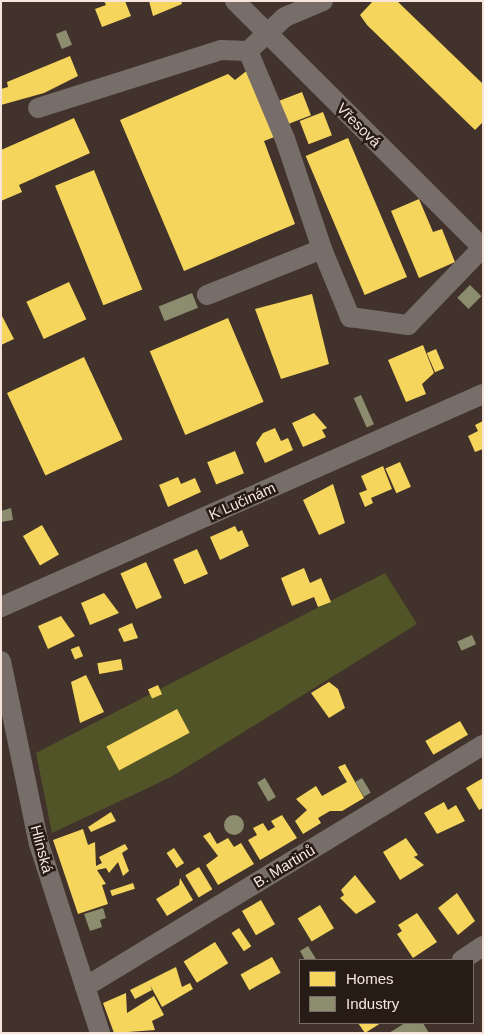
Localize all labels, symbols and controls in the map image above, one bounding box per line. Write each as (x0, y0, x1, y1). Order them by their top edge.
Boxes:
street label: Vřesová (333, 99, 385, 151)
street label: K Lučinám (206, 478, 278, 524)
street label: Hlinská (27, 823, 57, 875)
street label: B. Martinů (250, 841, 318, 891)
legend (299, 959, 474, 1024)
text: Homes (346, 970, 394, 987)
text: Industry (346, 995, 399, 1012)

